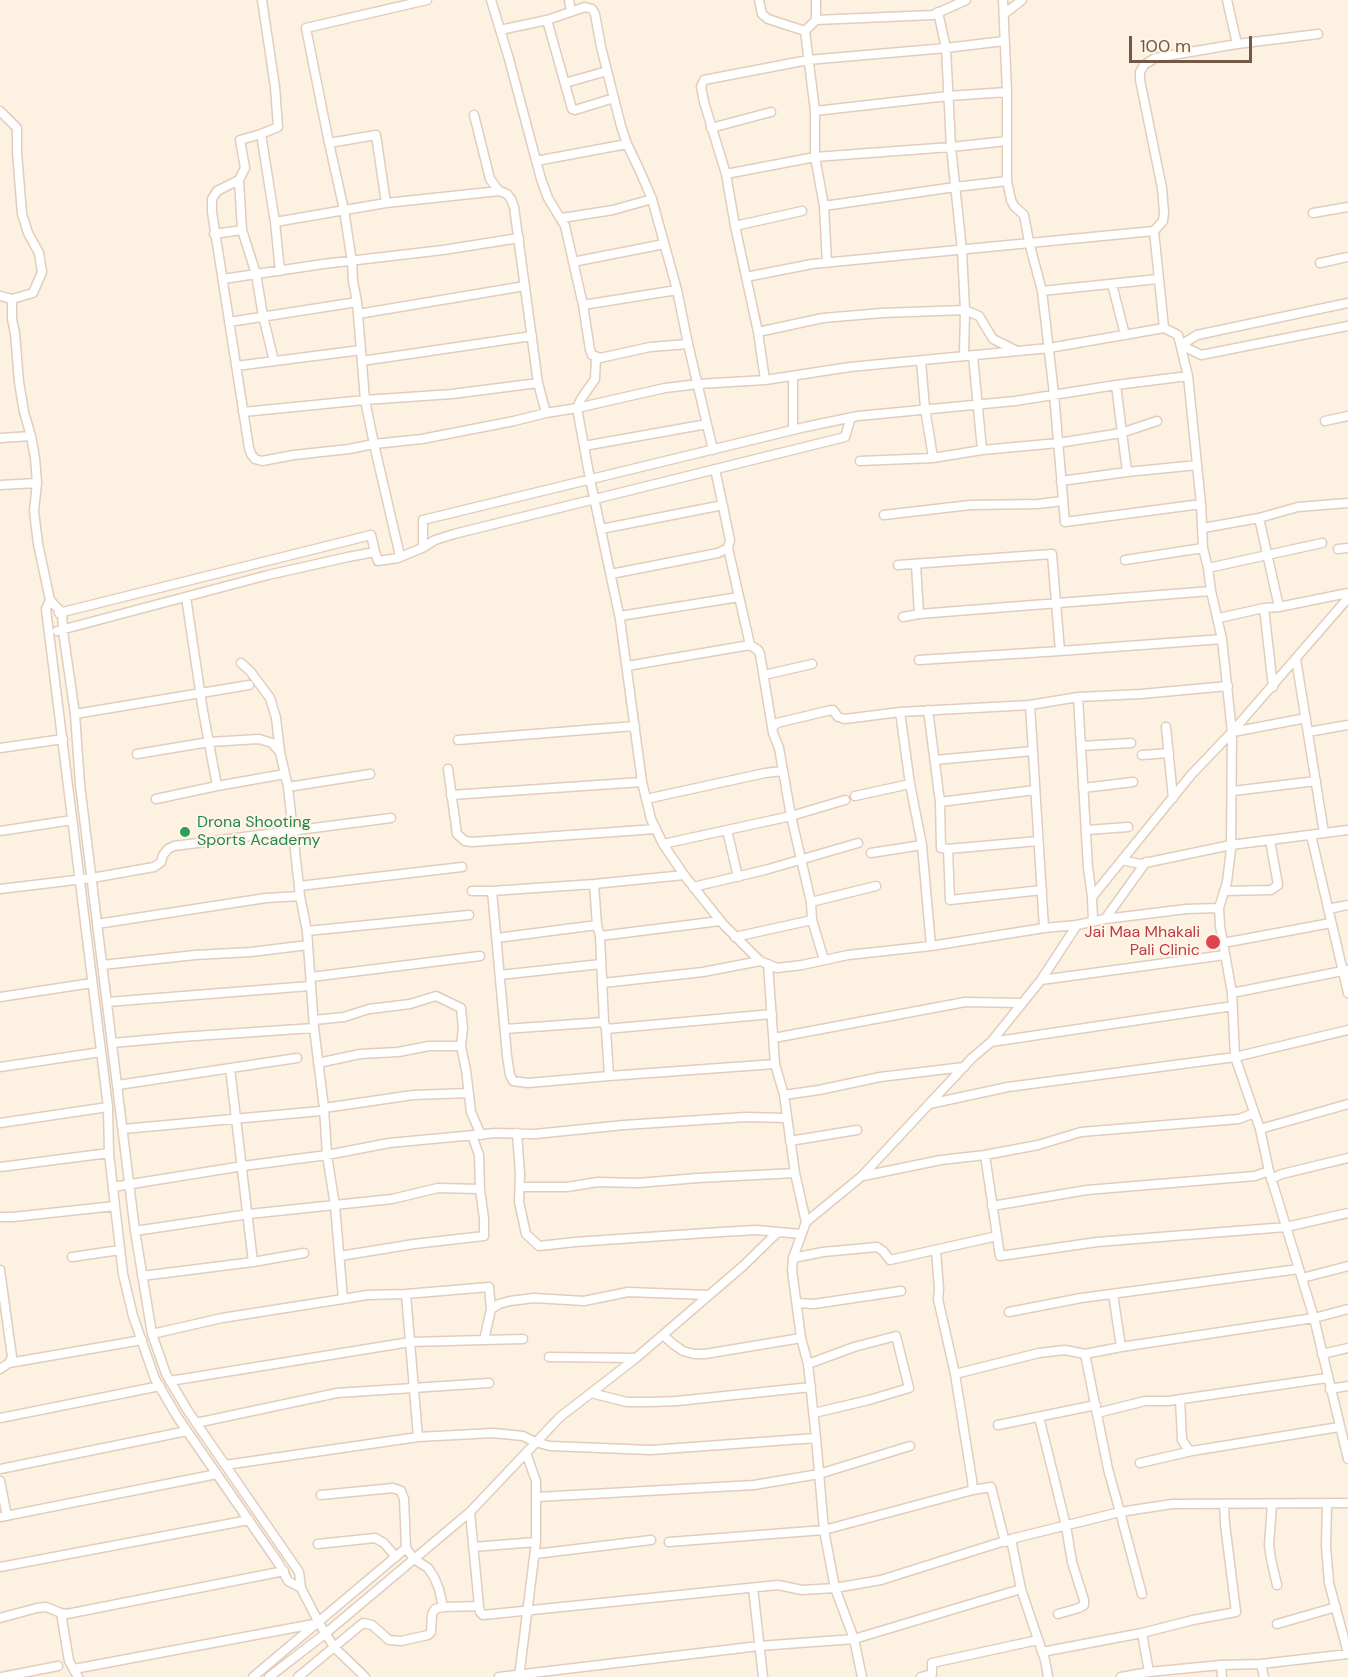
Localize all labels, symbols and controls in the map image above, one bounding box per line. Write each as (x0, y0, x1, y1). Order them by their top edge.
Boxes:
scale bar (1132, 24, 1255, 62)
text: 100 m (1140, 34, 1191, 58)
place label: Drona Shooting Sports Academy (197, 813, 320, 851)
marker: Drona Shooting Sports Academy (178, 825, 192, 839)
place label: Jai Maa Mhakali Pali Clinic (1085, 923, 1200, 961)
marker: Jai Maa Mhakali Pali Clinic (1204, 933, 1222, 951)

